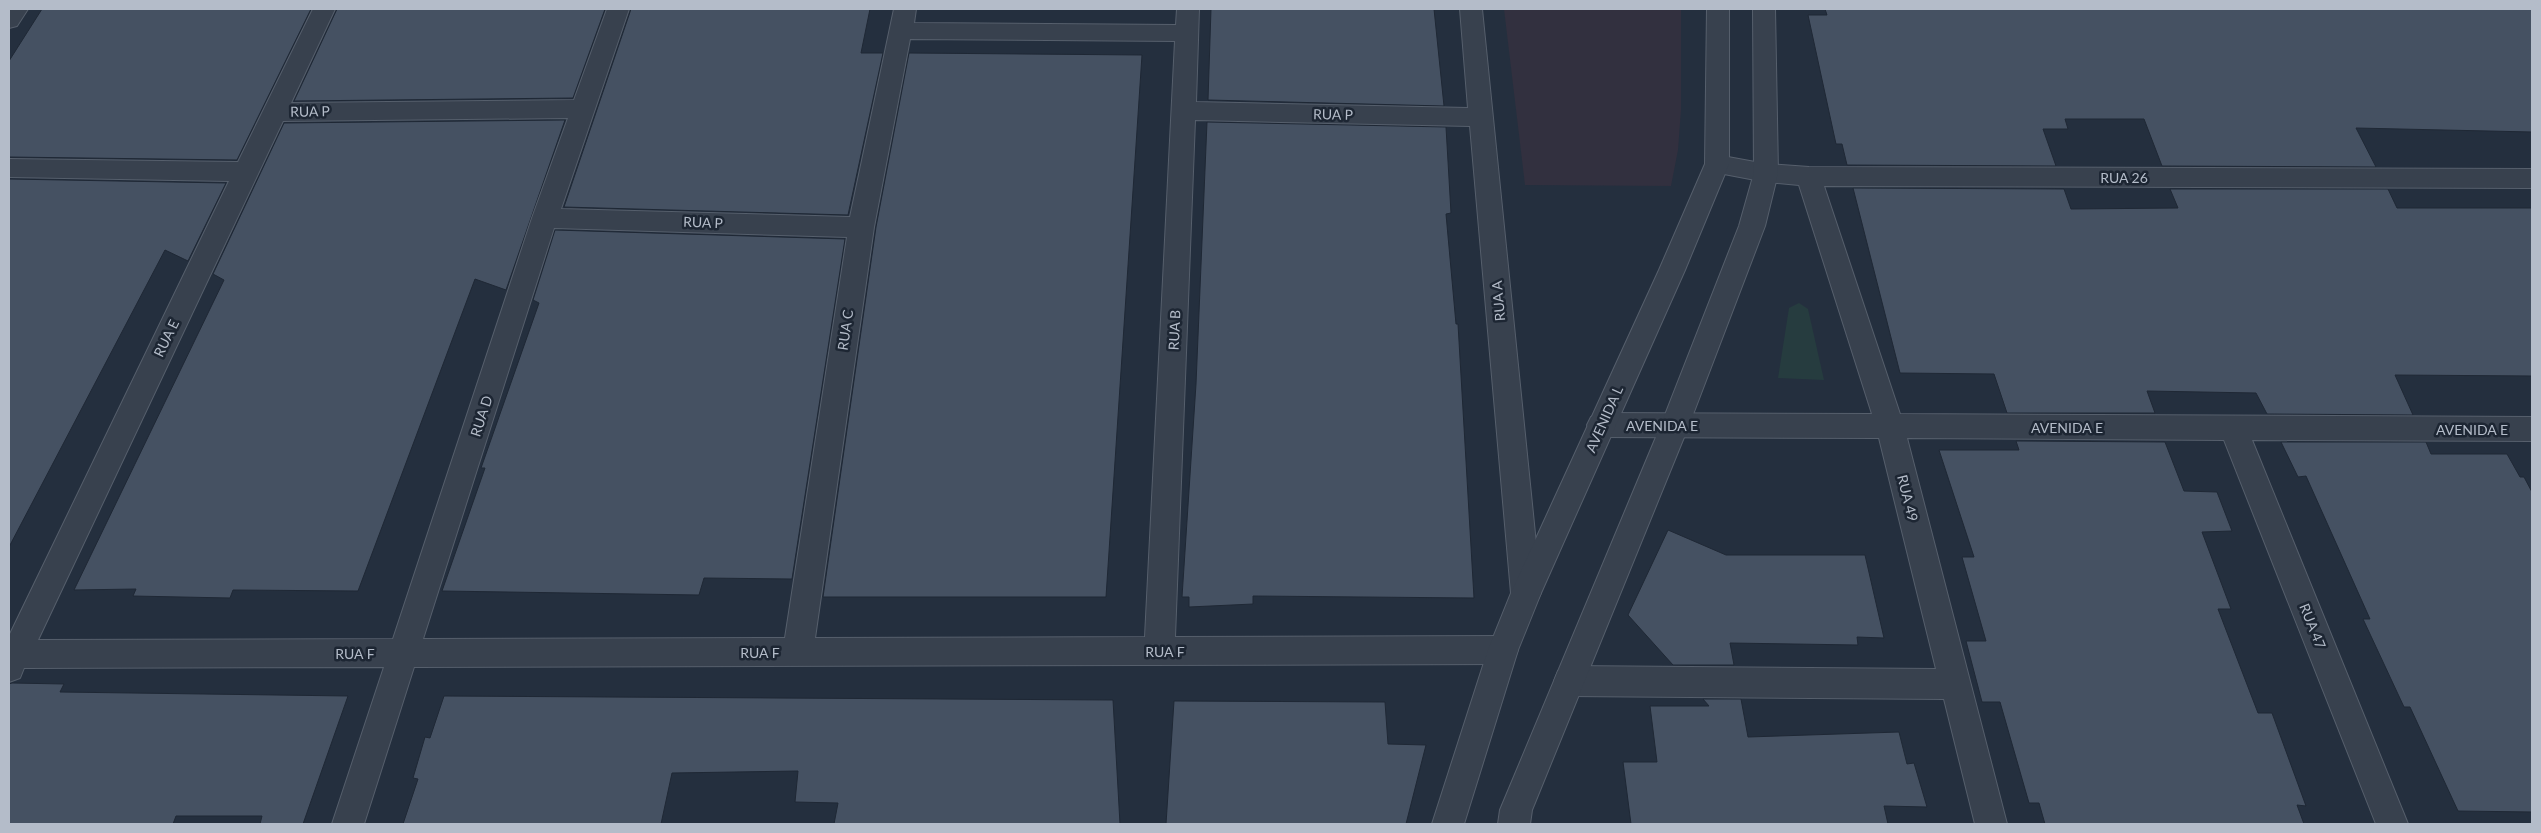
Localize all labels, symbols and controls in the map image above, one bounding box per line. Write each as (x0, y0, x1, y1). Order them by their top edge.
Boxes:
street label: RUA P (290, 102, 330, 120)
street label: RUA P (1313, 105, 1353, 123)
street label: RUA 26 (2100, 169, 2148, 186)
street label: RUA P (683, 213, 723, 231)
street label: RUA A (1488, 280, 1508, 322)
street label: RUA C (834, 308, 856, 351)
street label: RUA B (1164, 309, 1184, 351)
street label: RUA E (150, 317, 182, 359)
street label: AVENIDA L (1582, 383, 1626, 455)
street label: RUA D (466, 393, 496, 439)
street label: AVENIDA E (1626, 417, 1698, 434)
street label: AVENIDA E (2031, 419, 2103, 436)
street label: AVENIDA E (2436, 421, 2508, 438)
street label: RUA 49 (1894, 473, 1922, 523)
street label: RUA 47 (2296, 601, 2330, 651)
street label: RUA F (1145, 643, 1185, 660)
street label: RUA F (740, 644, 780, 661)
street label: RUA F (335, 645, 375, 662)

